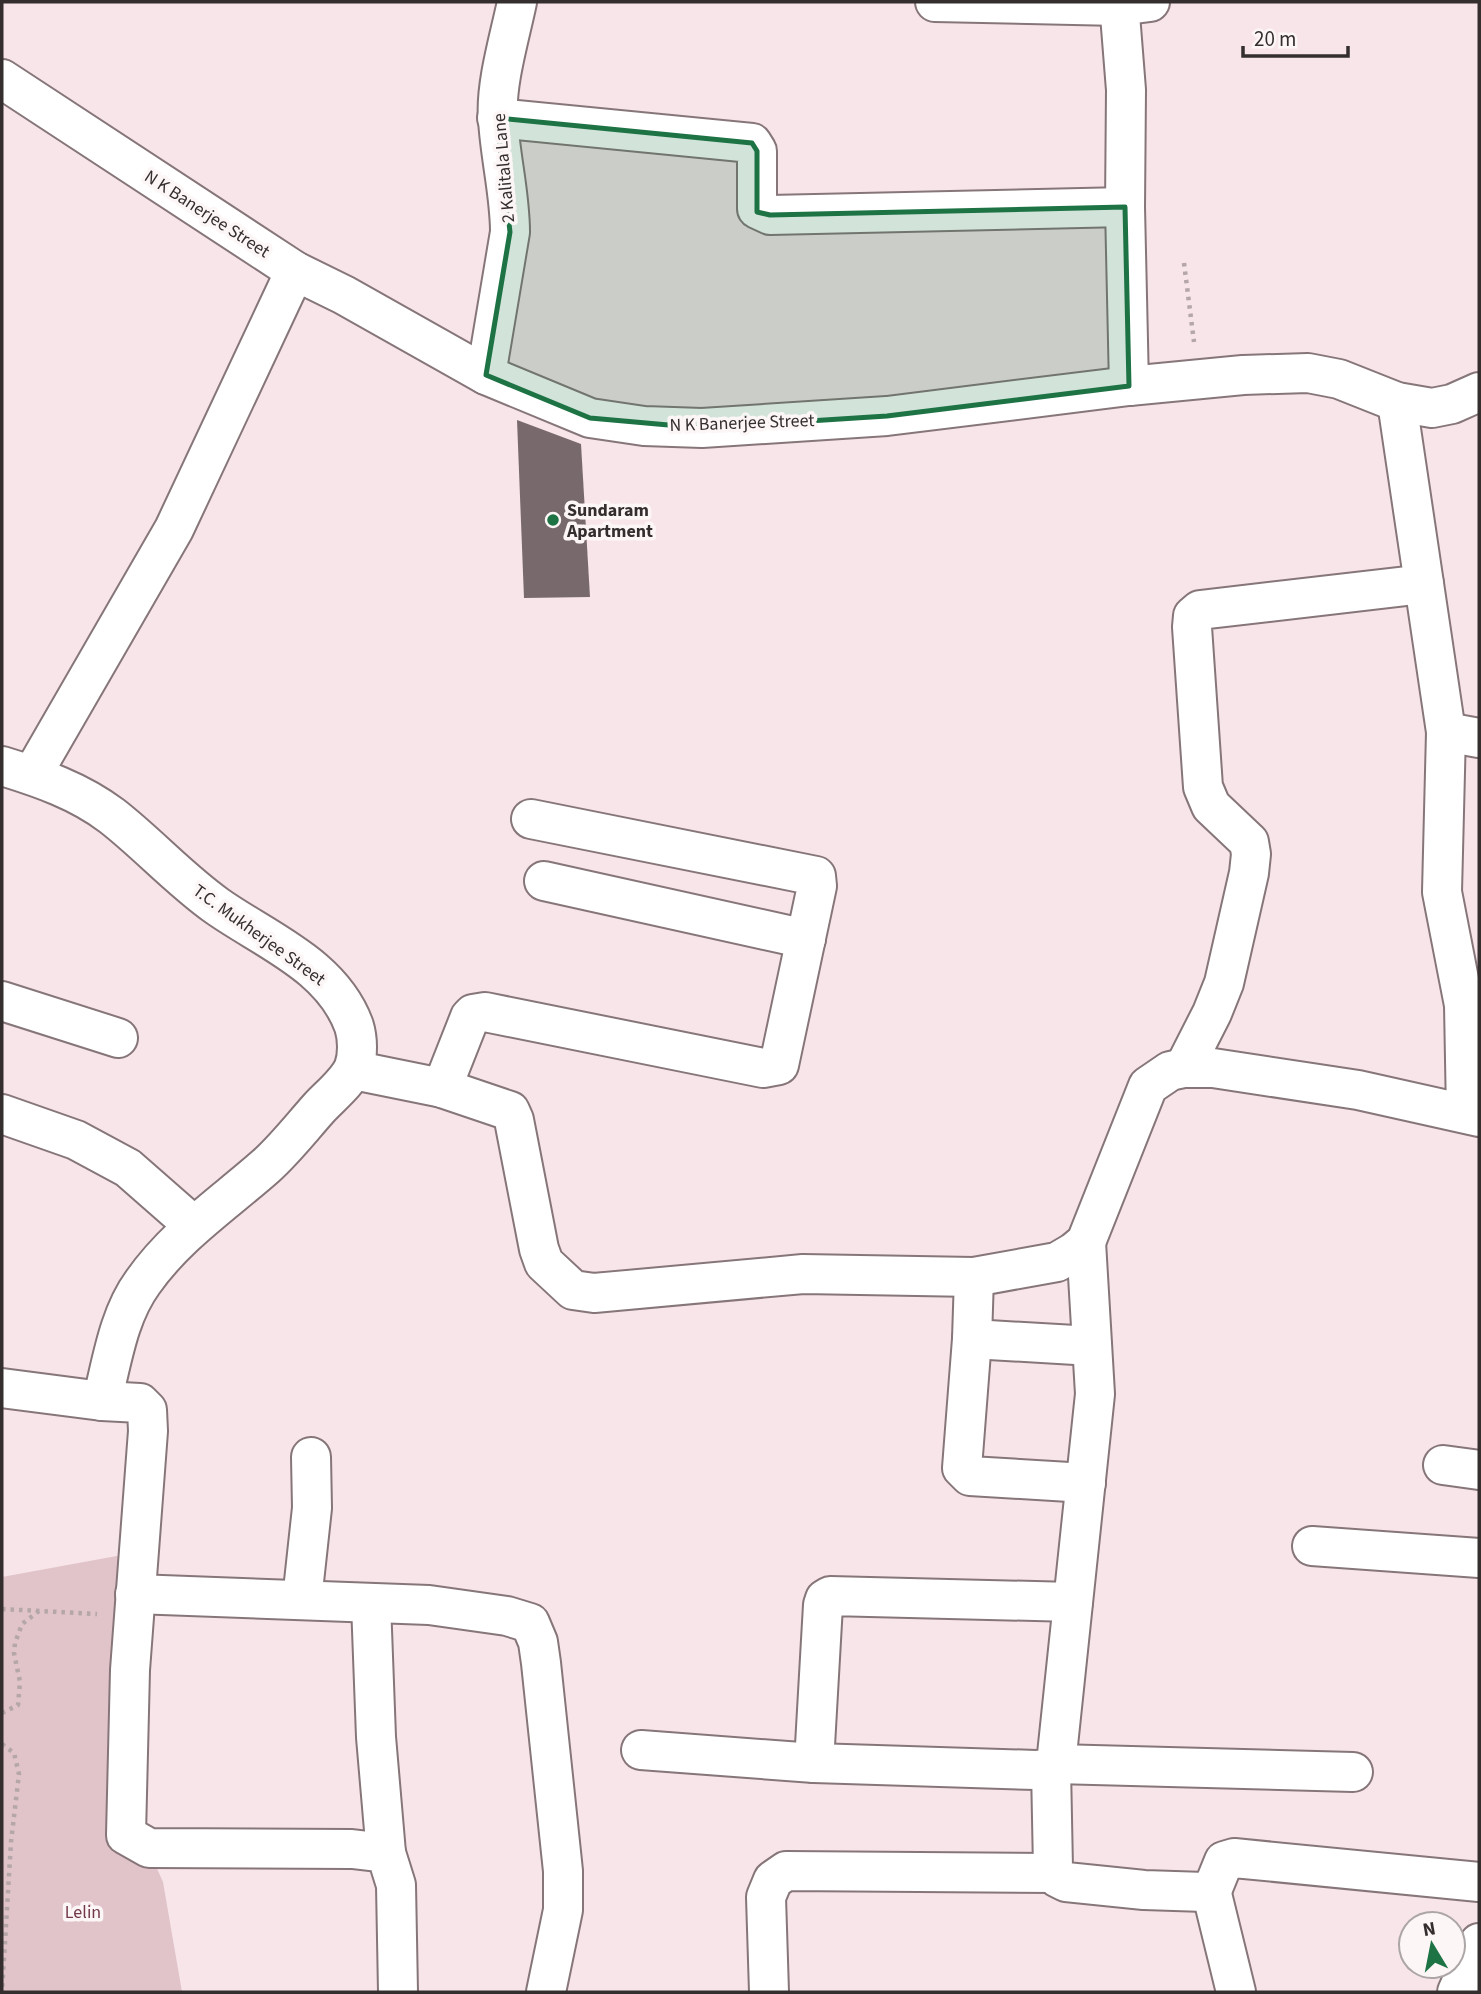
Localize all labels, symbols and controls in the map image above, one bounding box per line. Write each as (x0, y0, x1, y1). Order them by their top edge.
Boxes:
scale bar (1243, 14, 1348, 58)
text: 20 m (1254, 24, 1296, 54)
street label: 2 Kalitala Lane (487, 112, 521, 224)
street label: N K Banerjee Street (139, 164, 275, 264)
street label: N K Banerjee Street (669, 408, 815, 438)
place label: Sundaram Apartment (566, 498, 653, 544)
marker: Sundaram Apartment (545, 512, 561, 528)
street label: T.C. Mukherjee Street (188, 878, 330, 992)
park label: Lelin (65, 1900, 101, 1925)
north arrow (1397, 1910, 1467, 1980)
text: N (1421, 1915, 1438, 1944)

